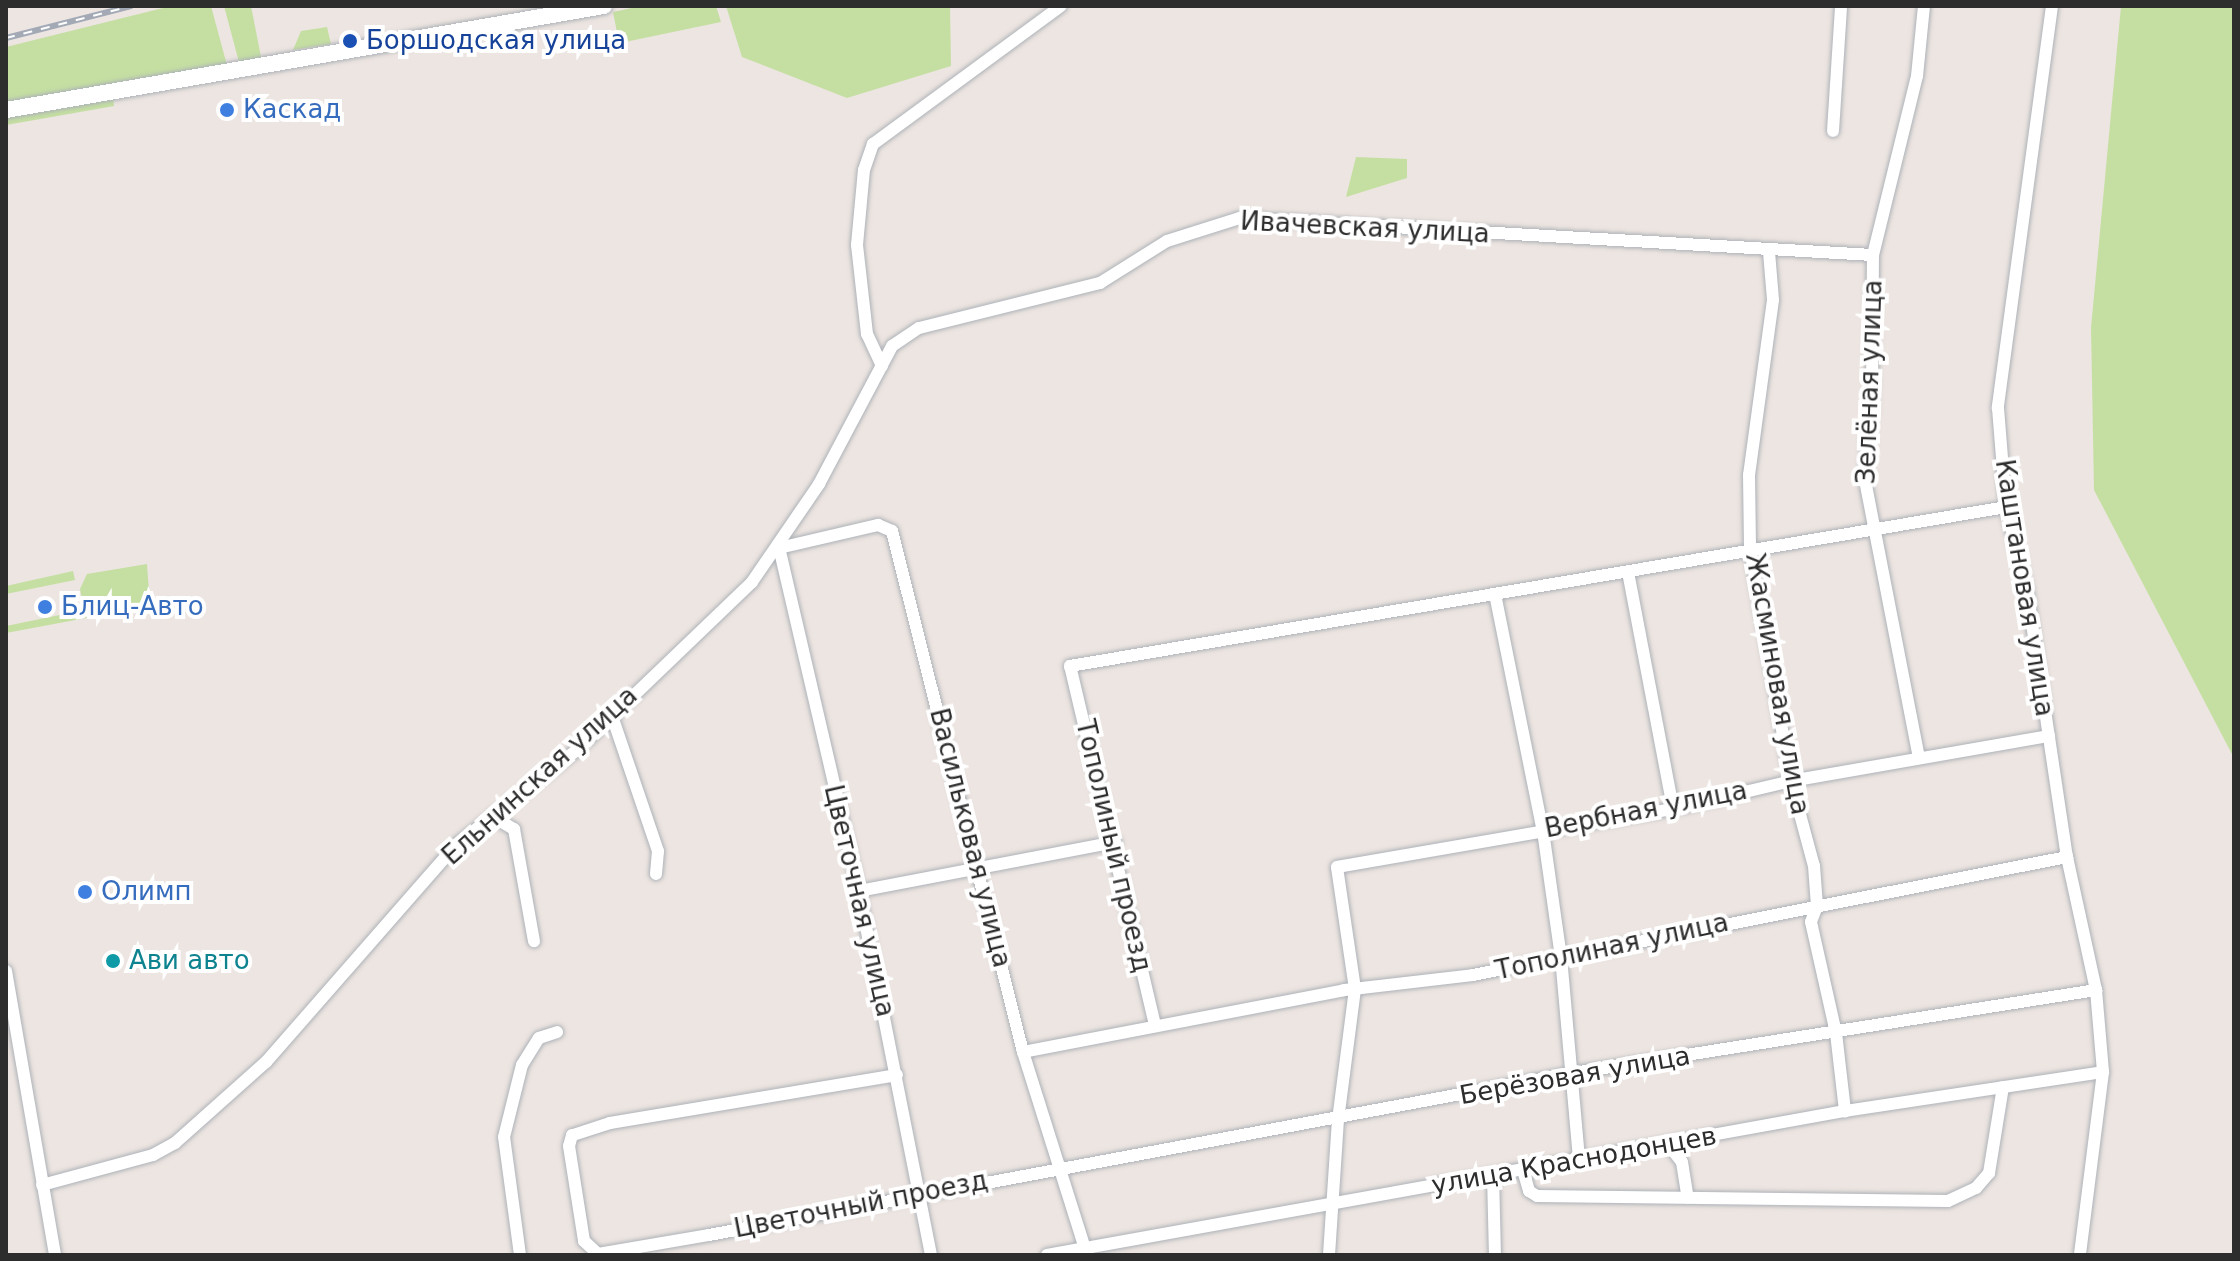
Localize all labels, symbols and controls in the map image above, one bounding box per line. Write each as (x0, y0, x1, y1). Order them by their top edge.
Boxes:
place label: Боршодская улица (366, 25, 626, 57)
marker: Боршодская улица (341, 32, 359, 50)
place label: Каскад (243, 94, 341, 126)
marker: Каскад (218, 101, 236, 119)
street label: Ивачевская улица (1239, 206, 1491, 250)
street label: Зелёная улица (1851, 279, 1889, 485)
street label: Каштановая улица (1988, 457, 2060, 719)
street label: Жасминовая улица (1739, 551, 1815, 817)
place label: Блиц-Авто (61, 591, 204, 623)
marker: Блиц-Авто (36, 598, 54, 616)
street label: Ельнинская улица (436, 680, 644, 872)
street label: Васильковая улица (923, 705, 1017, 971)
street label: Тополиный проезд (1069, 717, 1157, 975)
street label: Вербная улица (1542, 775, 1750, 845)
street label: Цветочная улица (817, 782, 901, 1020)
place label: Олимп (101, 876, 192, 908)
marker: Олимп (76, 883, 94, 901)
street label: Тополиная улица (1493, 907, 1731, 987)
place label: Ави авто (129, 945, 250, 977)
marker: Ави авто (104, 952, 122, 970)
street label: Берёзовая улица (1457, 1040, 1693, 1112)
street label: улица Краснодонцев (1429, 1121, 1719, 1201)
street label: Цветочный проезд (731, 1165, 991, 1245)

